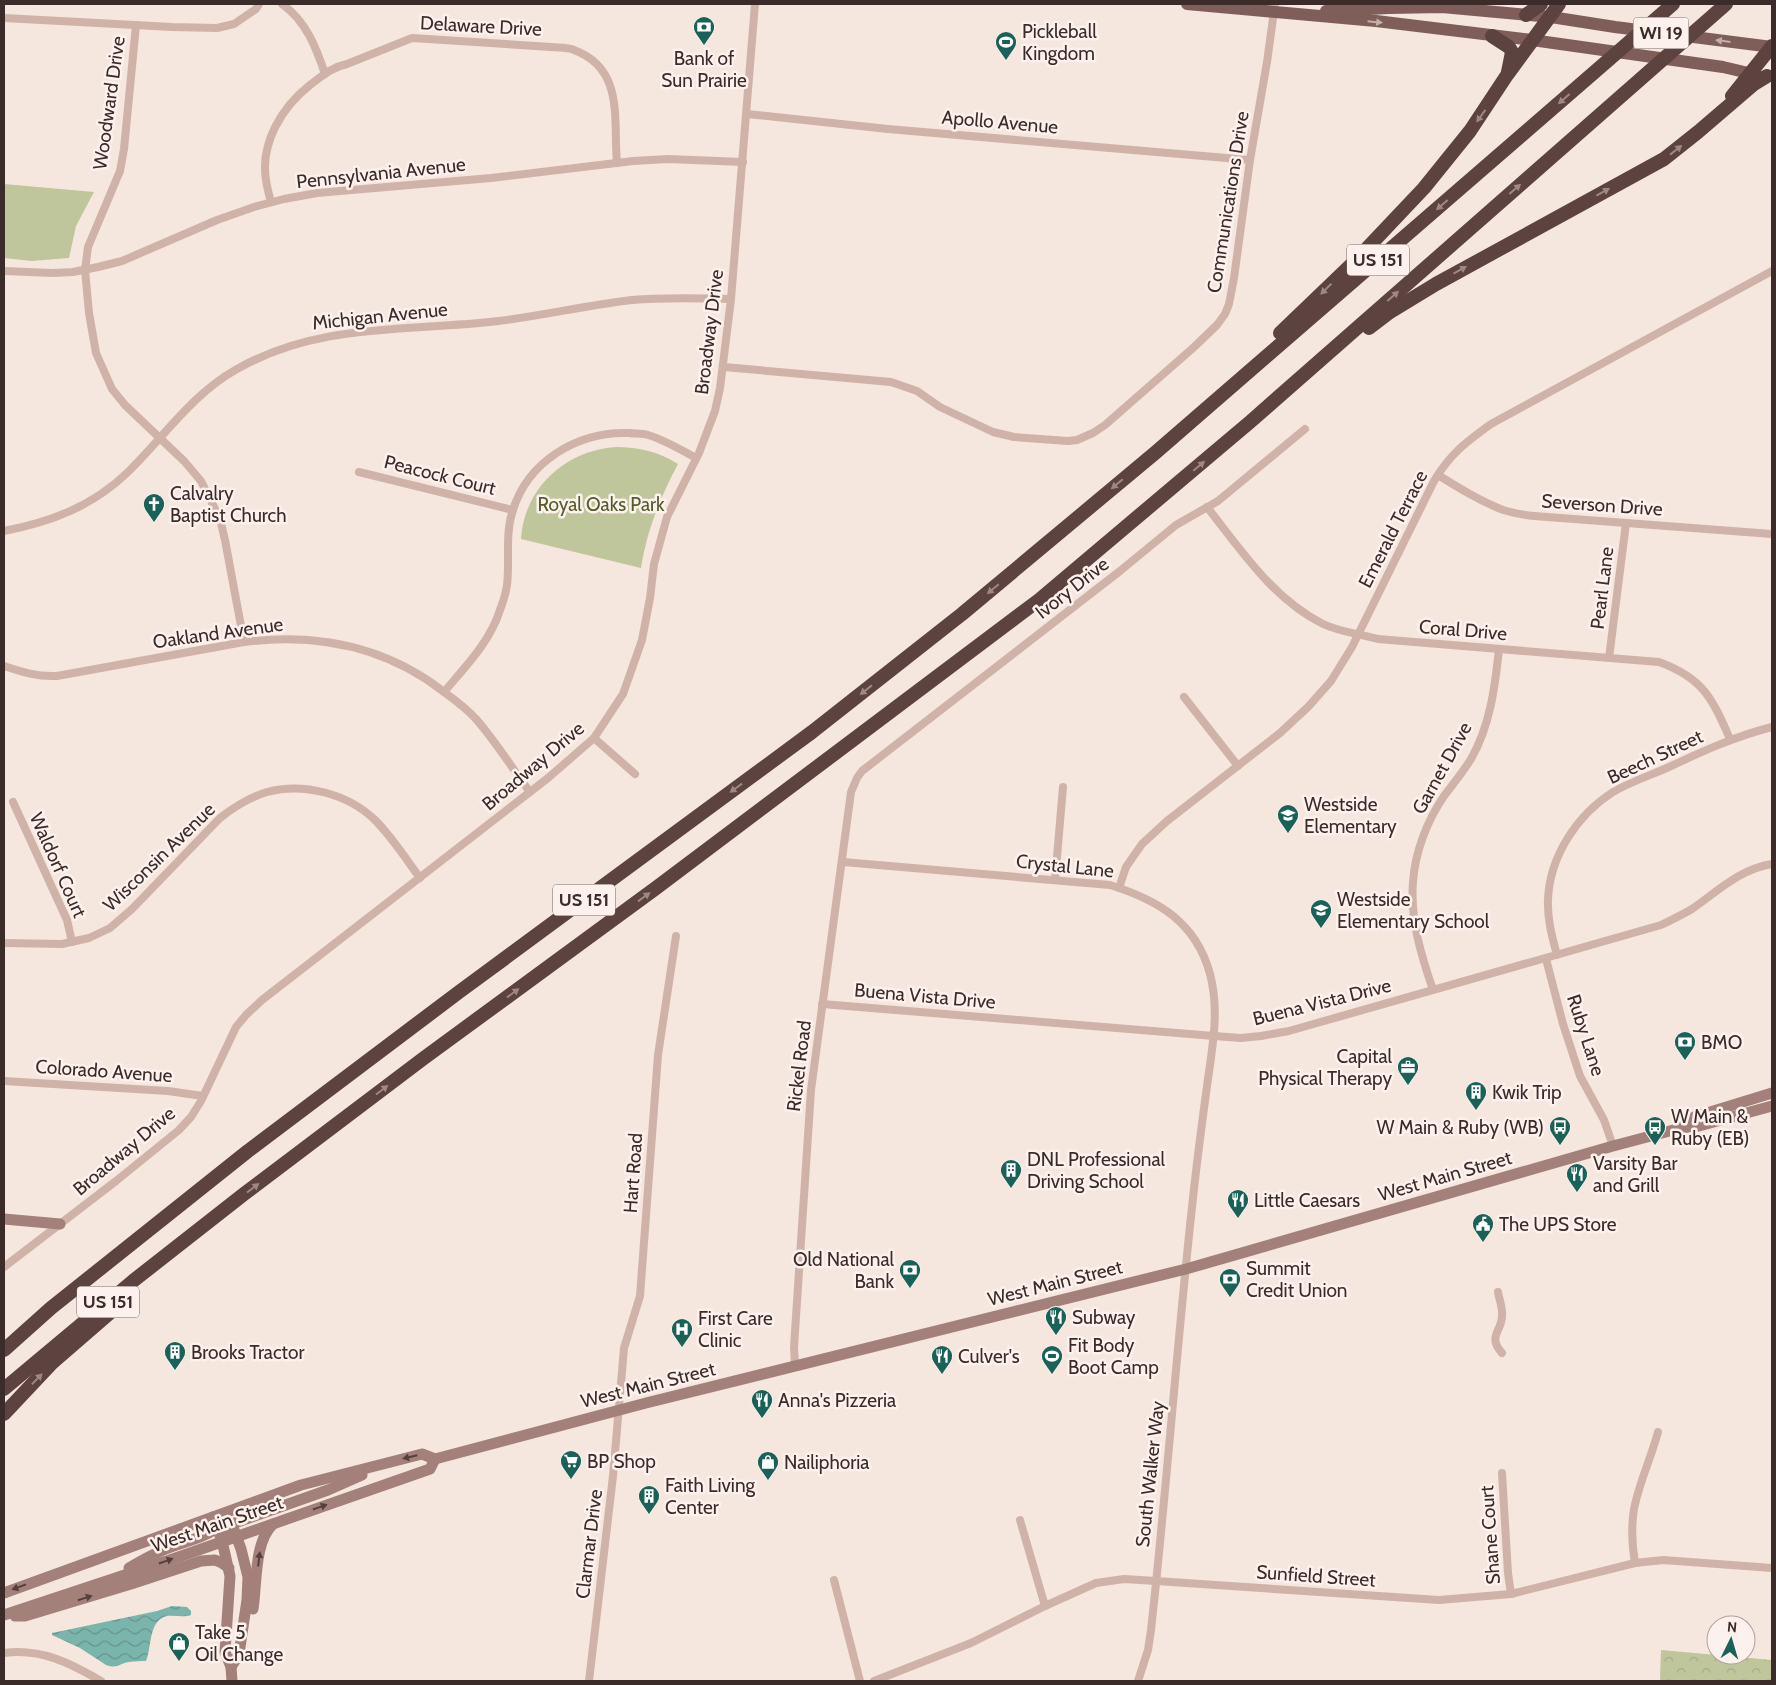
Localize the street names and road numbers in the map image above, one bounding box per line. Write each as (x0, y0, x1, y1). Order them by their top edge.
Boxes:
street label: Delaware Drive (419, 11, 543, 41)
road number: WI 19 (1634, 17, 1688, 48)
street label: Woodward Drive (88, 34, 130, 171)
street label: Apollo Avenue (941, 105, 1059, 139)
street label: Communications Drive (1202, 109, 1254, 294)
street label: Pennsylvania Avenue (295, 153, 467, 193)
road number: US 151 (1347, 244, 1409, 276)
street label: Broadway Drive (690, 268, 728, 396)
street label: Michigan Avenue (311, 297, 449, 335)
street label: Peacock Court (382, 450, 499, 500)
street label: Emerald Terrace (1354, 466, 1433, 591)
street label: Severson Drive (1541, 489, 1664, 521)
street label: Pearl Lane (1586, 545, 1619, 631)
street label: Ivory Drive (1031, 552, 1113, 624)
street label: Oakland Avenue (151, 612, 285, 654)
street label: Coral Drive (1418, 615, 1508, 645)
street label: Broadway Drive (477, 717, 589, 815)
street label: Garnet Drive (1407, 718, 1477, 818)
street label: Beech Street (1604, 725, 1707, 789)
street label: Wisconsin Avenue (98, 798, 220, 916)
street label: Waldorf Court (25, 809, 92, 922)
street label: Crystal Lane (1015, 849, 1115, 883)
road number: US 151 (553, 884, 615, 916)
street label: Buena Vista Drive (1250, 974, 1394, 1030)
street label: Buena Vista Drive (853, 978, 997, 1014)
street label: Ruby Lane (1562, 991, 1610, 1079)
street label: Rickel Road (782, 1019, 816, 1113)
street label: Colorado Avenue (35, 1055, 174, 1087)
street label: Broadway Drive (68, 1102, 180, 1200)
street label: Hart Road (619, 1132, 647, 1214)
street label: West Main Street (1376, 1146, 1515, 1206)
street label: West Main Street (985, 1255, 1125, 1311)
road number: US 151 (77, 1286, 139, 1318)
street label: West Main Street (578, 1357, 718, 1413)
street label: South Walker Way (1131, 1399, 1169, 1548)
street label: Shane Court (1475, 1484, 1505, 1585)
street label: Clarmar Drive (571, 1488, 607, 1600)
street label: West Main Street (148, 1491, 286, 1557)
street label: Sunfield Street (1256, 1560, 1377, 1592)

